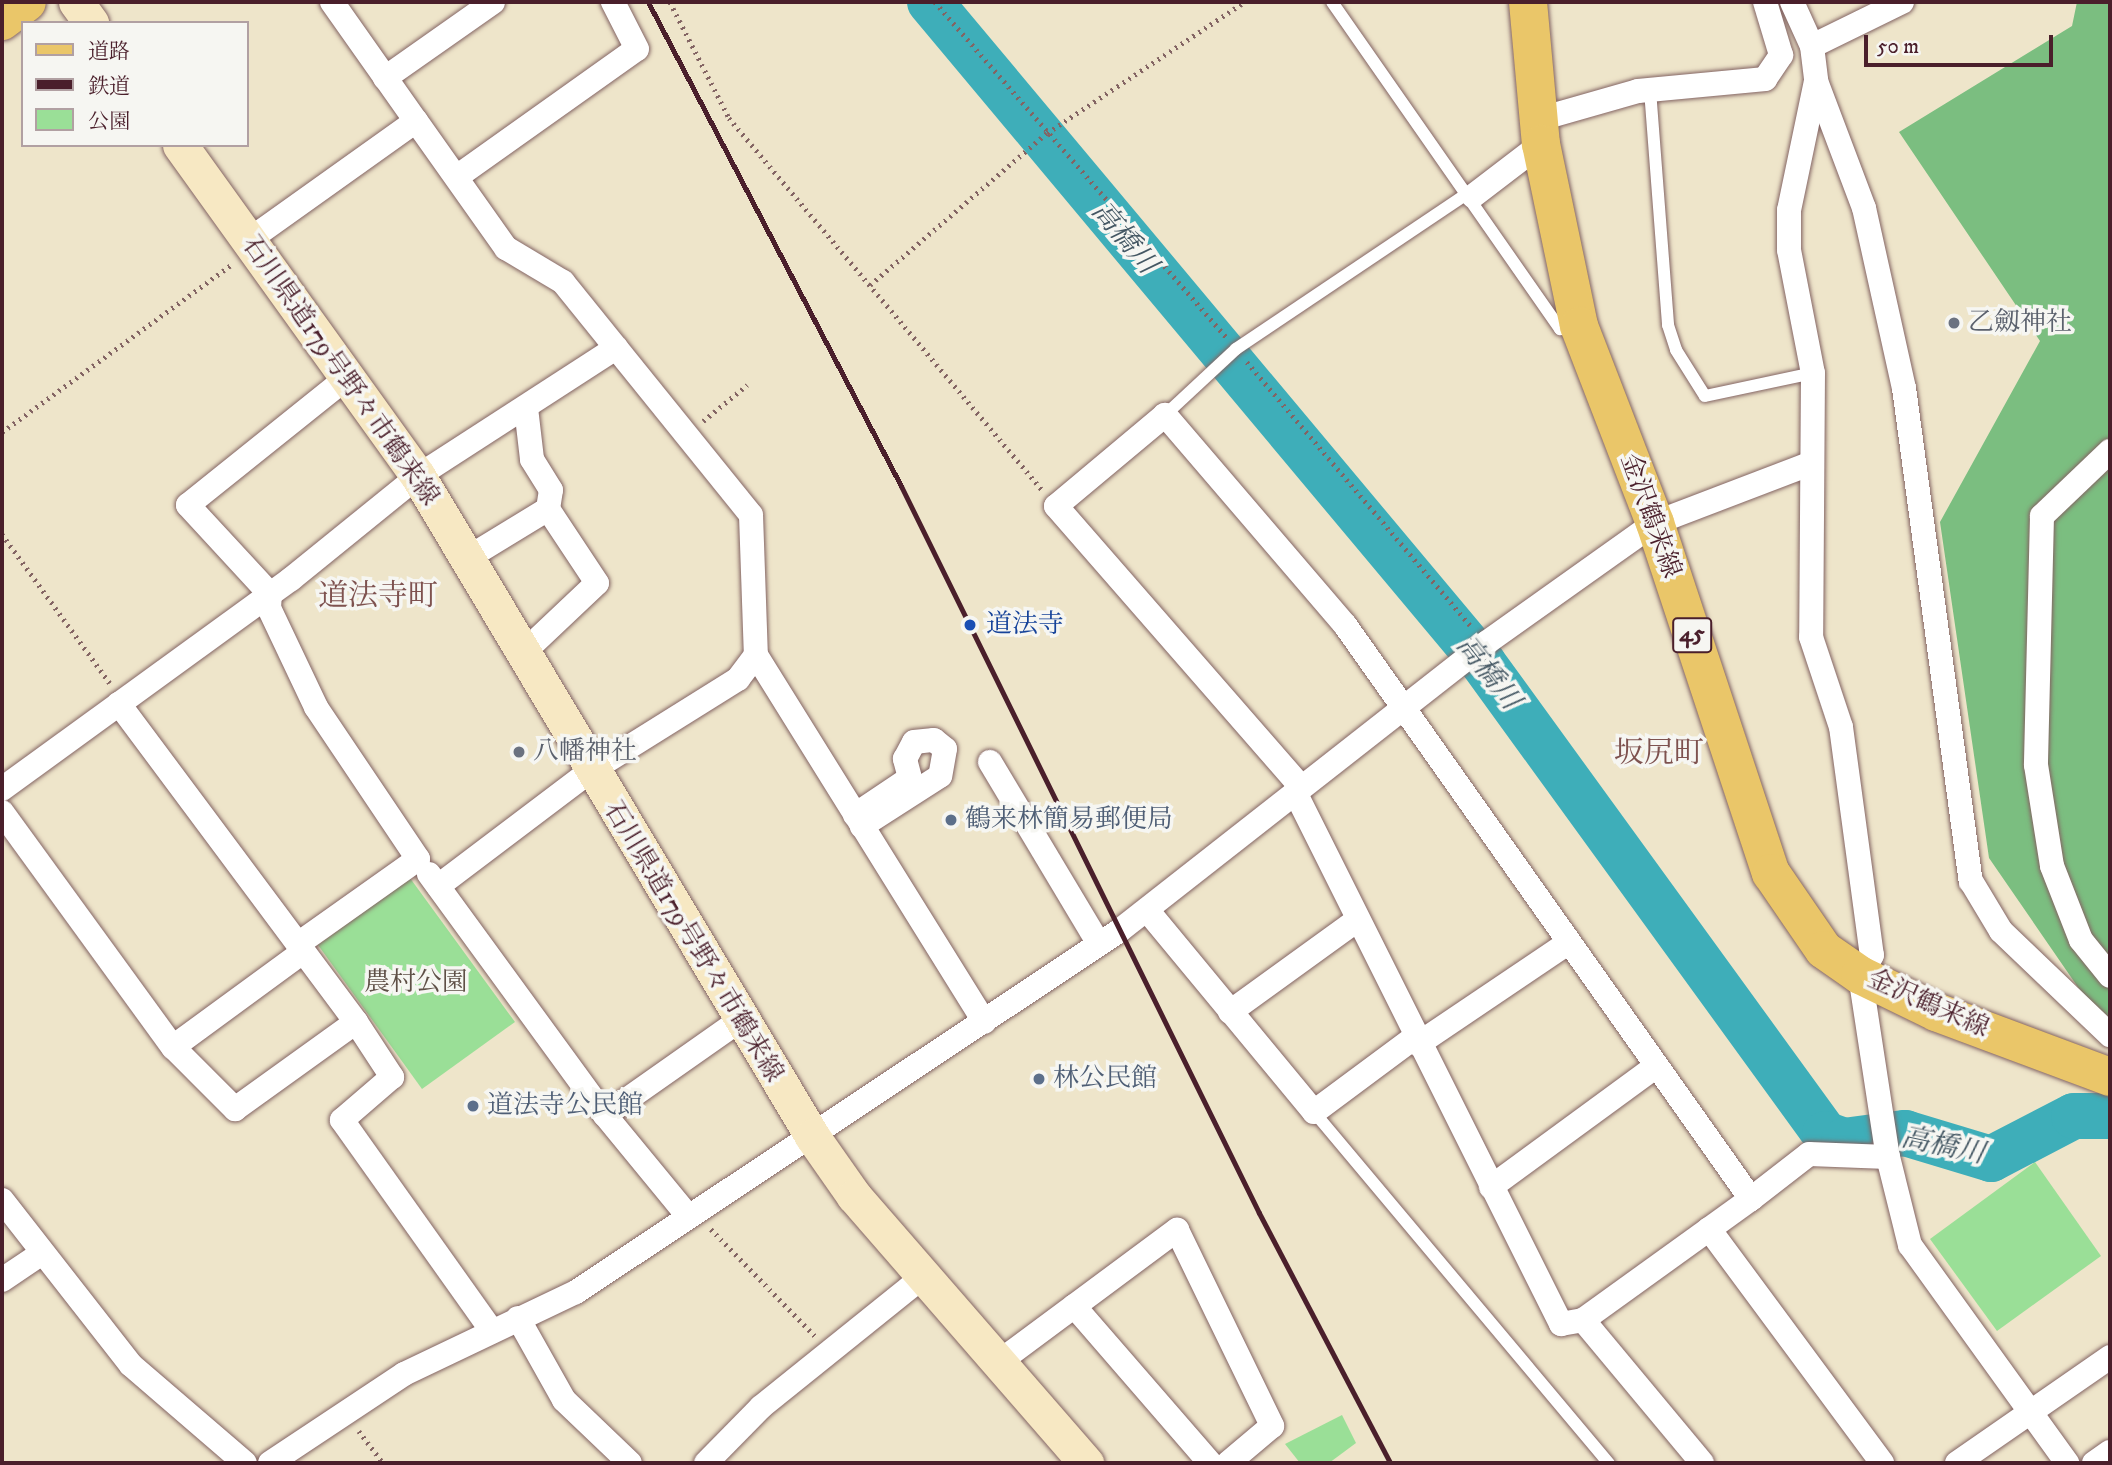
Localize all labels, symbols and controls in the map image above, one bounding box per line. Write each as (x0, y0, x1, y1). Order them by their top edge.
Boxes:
legend (21, 21, 248, 147)
scale bar (1867, 21, 2056, 65)
text: 50 m (1877, 34, 1919, 60)
text: 道路 (88, 39, 130, 65)
text: 鉄道 (88, 74, 130, 100)
text: 公園 (88, 109, 130, 135)
water label: 高橋川 (1084, 195, 1164, 281)
street label: 石川県道179号野々市鶴来線 (235, 230, 445, 512)
place label: 乙劔神社 (1968, 307, 2072, 339)
marker: 乙劔神社 (1946, 315, 1962, 331)
street label: 金沢鶴来線 (1613, 450, 1687, 582)
district label: 道法寺町 (318, 579, 438, 615)
place label: 道法寺 (986, 609, 1064, 641)
road number: 45 (1671, 614, 1713, 656)
marker: 道法寺 (960, 615, 980, 635)
water label: 高橋川 (1449, 630, 1527, 716)
place label: 八幡神社 (533, 736, 637, 768)
district label: 坂尻町 (1614, 736, 1704, 772)
marker: 八幡神社 (511, 744, 527, 760)
street label: 石川県道179号野々市鶴来線 (597, 796, 789, 1088)
place label: 鶴来林簡易郵便局 (965, 804, 1173, 836)
marker: 鶴来林簡易郵便局 (943, 812, 959, 828)
street label: 金沢鶴来線 (1862, 963, 1994, 1045)
park label: 農村公園 (364, 967, 468, 999)
place label: 林公民館 (1053, 1063, 1157, 1095)
marker: 林公民館 (1031, 1071, 1047, 1087)
place label: 道法寺公民館 (487, 1090, 643, 1122)
marker: 道法寺公民館 (465, 1098, 481, 1114)
water label: 高橋川 (1898, 1121, 1988, 1171)

